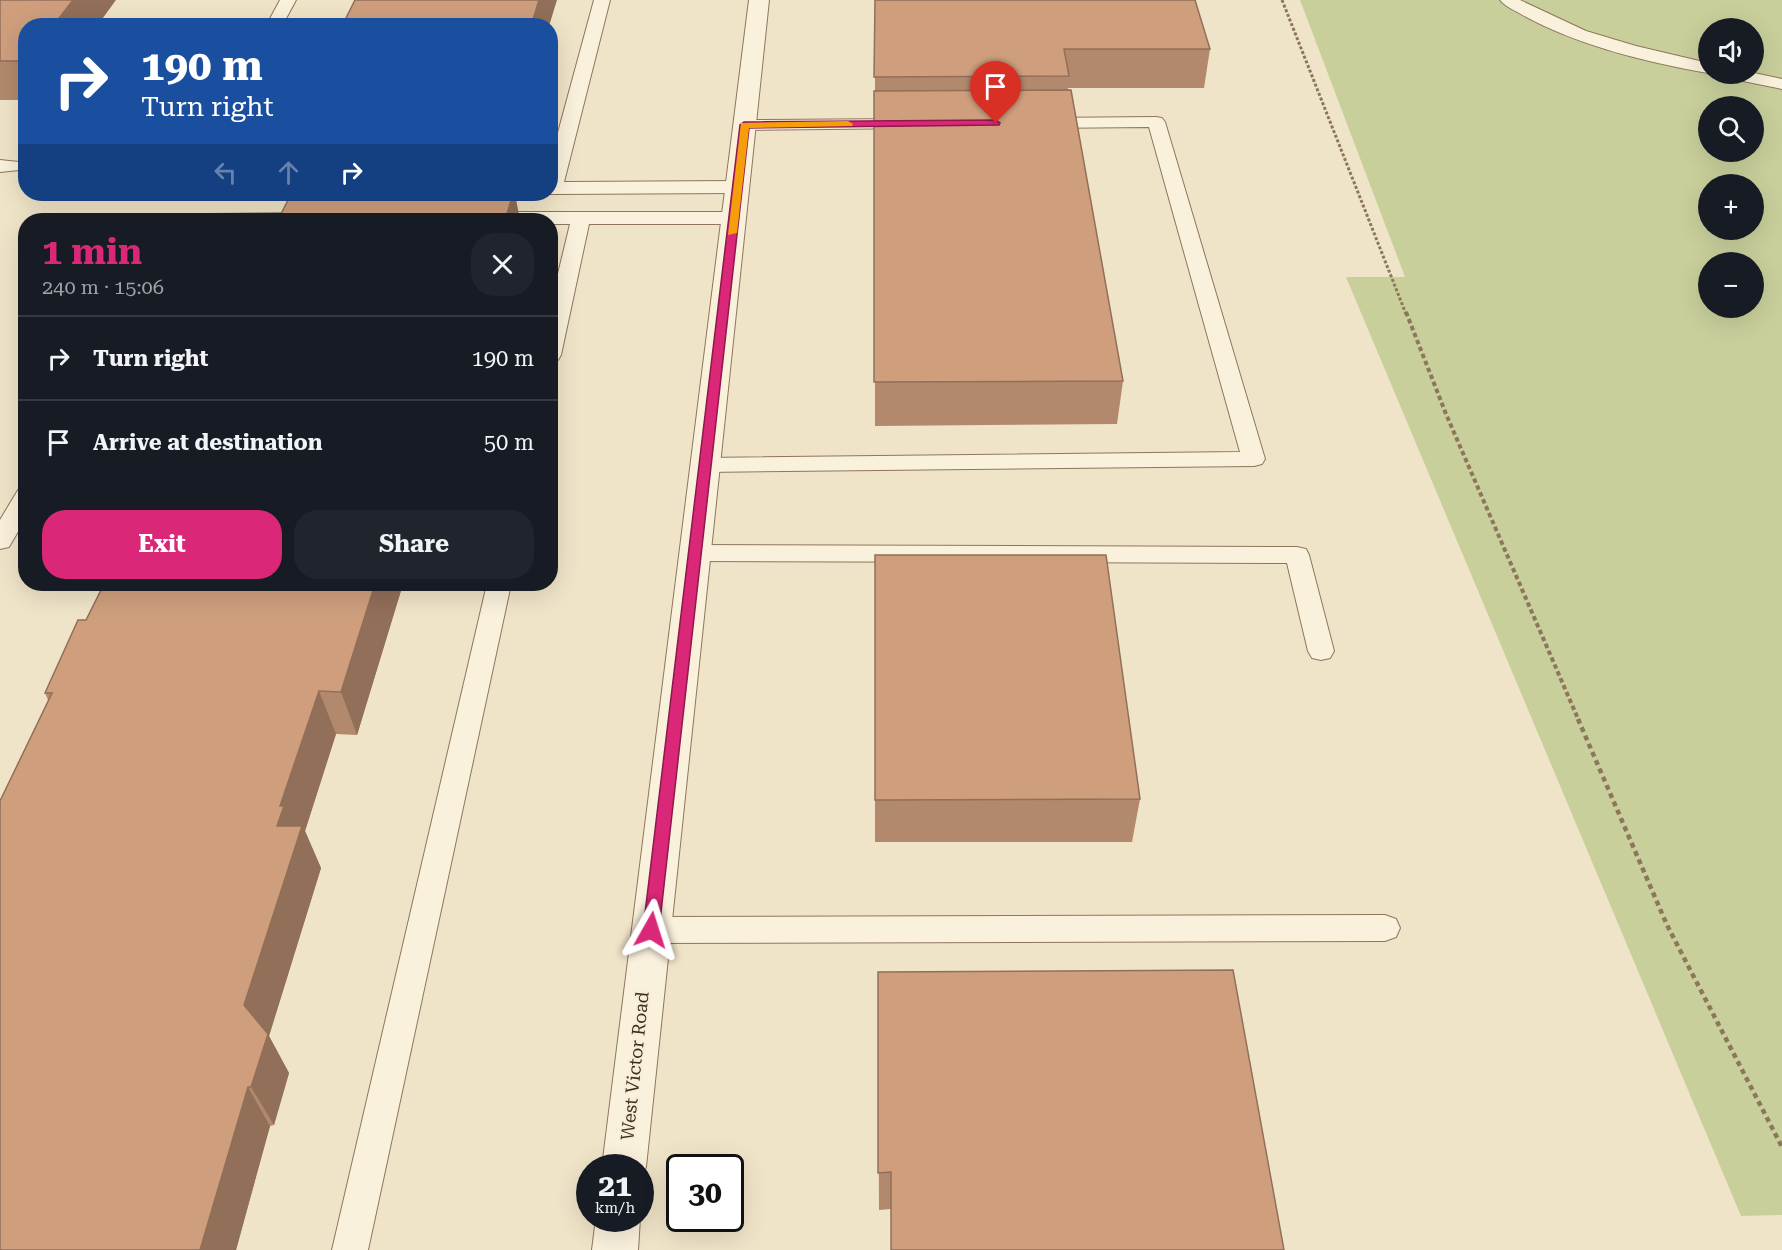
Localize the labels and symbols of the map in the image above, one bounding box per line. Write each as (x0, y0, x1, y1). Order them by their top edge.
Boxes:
pin (970, 61, 1021, 123)
position arrow (619, 898, 683, 962)
street label: West Victor Road (616, 990, 653, 1141)
speed limit sign: 30 (666, 1154, 744, 1232)

